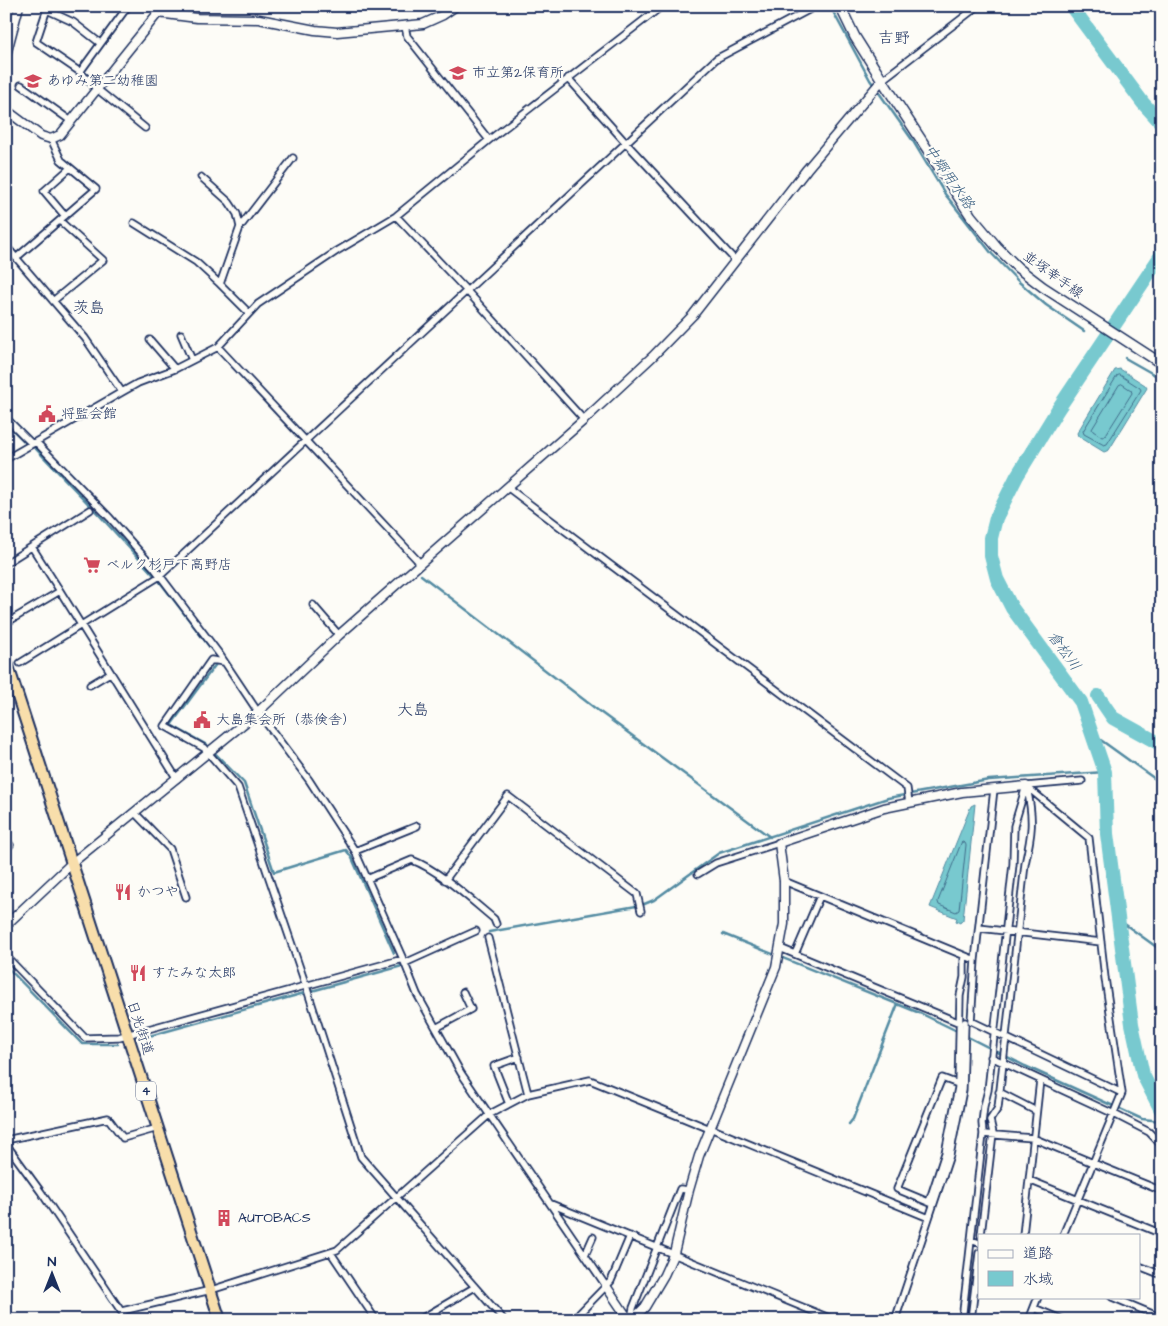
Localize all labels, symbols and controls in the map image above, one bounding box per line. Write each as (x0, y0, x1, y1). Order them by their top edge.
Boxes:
district label: 吉野 (878, 27, 910, 49)
school or university icon: 市立第2保育所 (448, 63, 468, 83)
place label: 市立第2保育所 (472, 63, 564, 83)
school or university icon: あゆみ第二幼稚園 (23, 71, 43, 91)
place label: あゆみ第二幼稚園 (47, 71, 159, 91)
water label: 中郷用水路 (919, 140, 980, 215)
street label: 並塚幸手線 (1019, 246, 1087, 304)
district label: 茨島 (73, 297, 105, 319)
public building icon: 将監会館 (37, 404, 57, 424)
place label: 将監会館 (61, 404, 117, 424)
supermarket icon: ベルク杉戸下高野店 (82, 555, 102, 575)
place label: ベルク杉戸下高野店 (106, 555, 232, 575)
water label: 倉松川 (1042, 627, 1086, 675)
district label: 大島 (397, 699, 429, 721)
public building icon: 大島集会所（恭倹舎） (192, 710, 212, 730)
place label: 大島集会所（恭倹舎） (216, 710, 356, 730)
restaurant icon: かつや (113, 882, 133, 902)
place label: かつや (137, 882, 179, 902)
restaurant icon: すたみな太郎 (128, 963, 148, 983)
place label: すたみな太郎 (152, 963, 236, 983)
street label: 日光街道 (122, 998, 158, 1058)
road number: 4 (136, 1082, 156, 1100)
building icon: AUTOBACS (214, 1208, 234, 1228)
place label: AUTOBACS (238, 1208, 311, 1228)
legend (978, 1234, 1140, 1298)
text: 道路 (1023, 1243, 1053, 1264)
north arrow (28, 1248, 78, 1298)
text: N (48, 1252, 57, 1272)
text: 水域 (1023, 1269, 1053, 1290)

